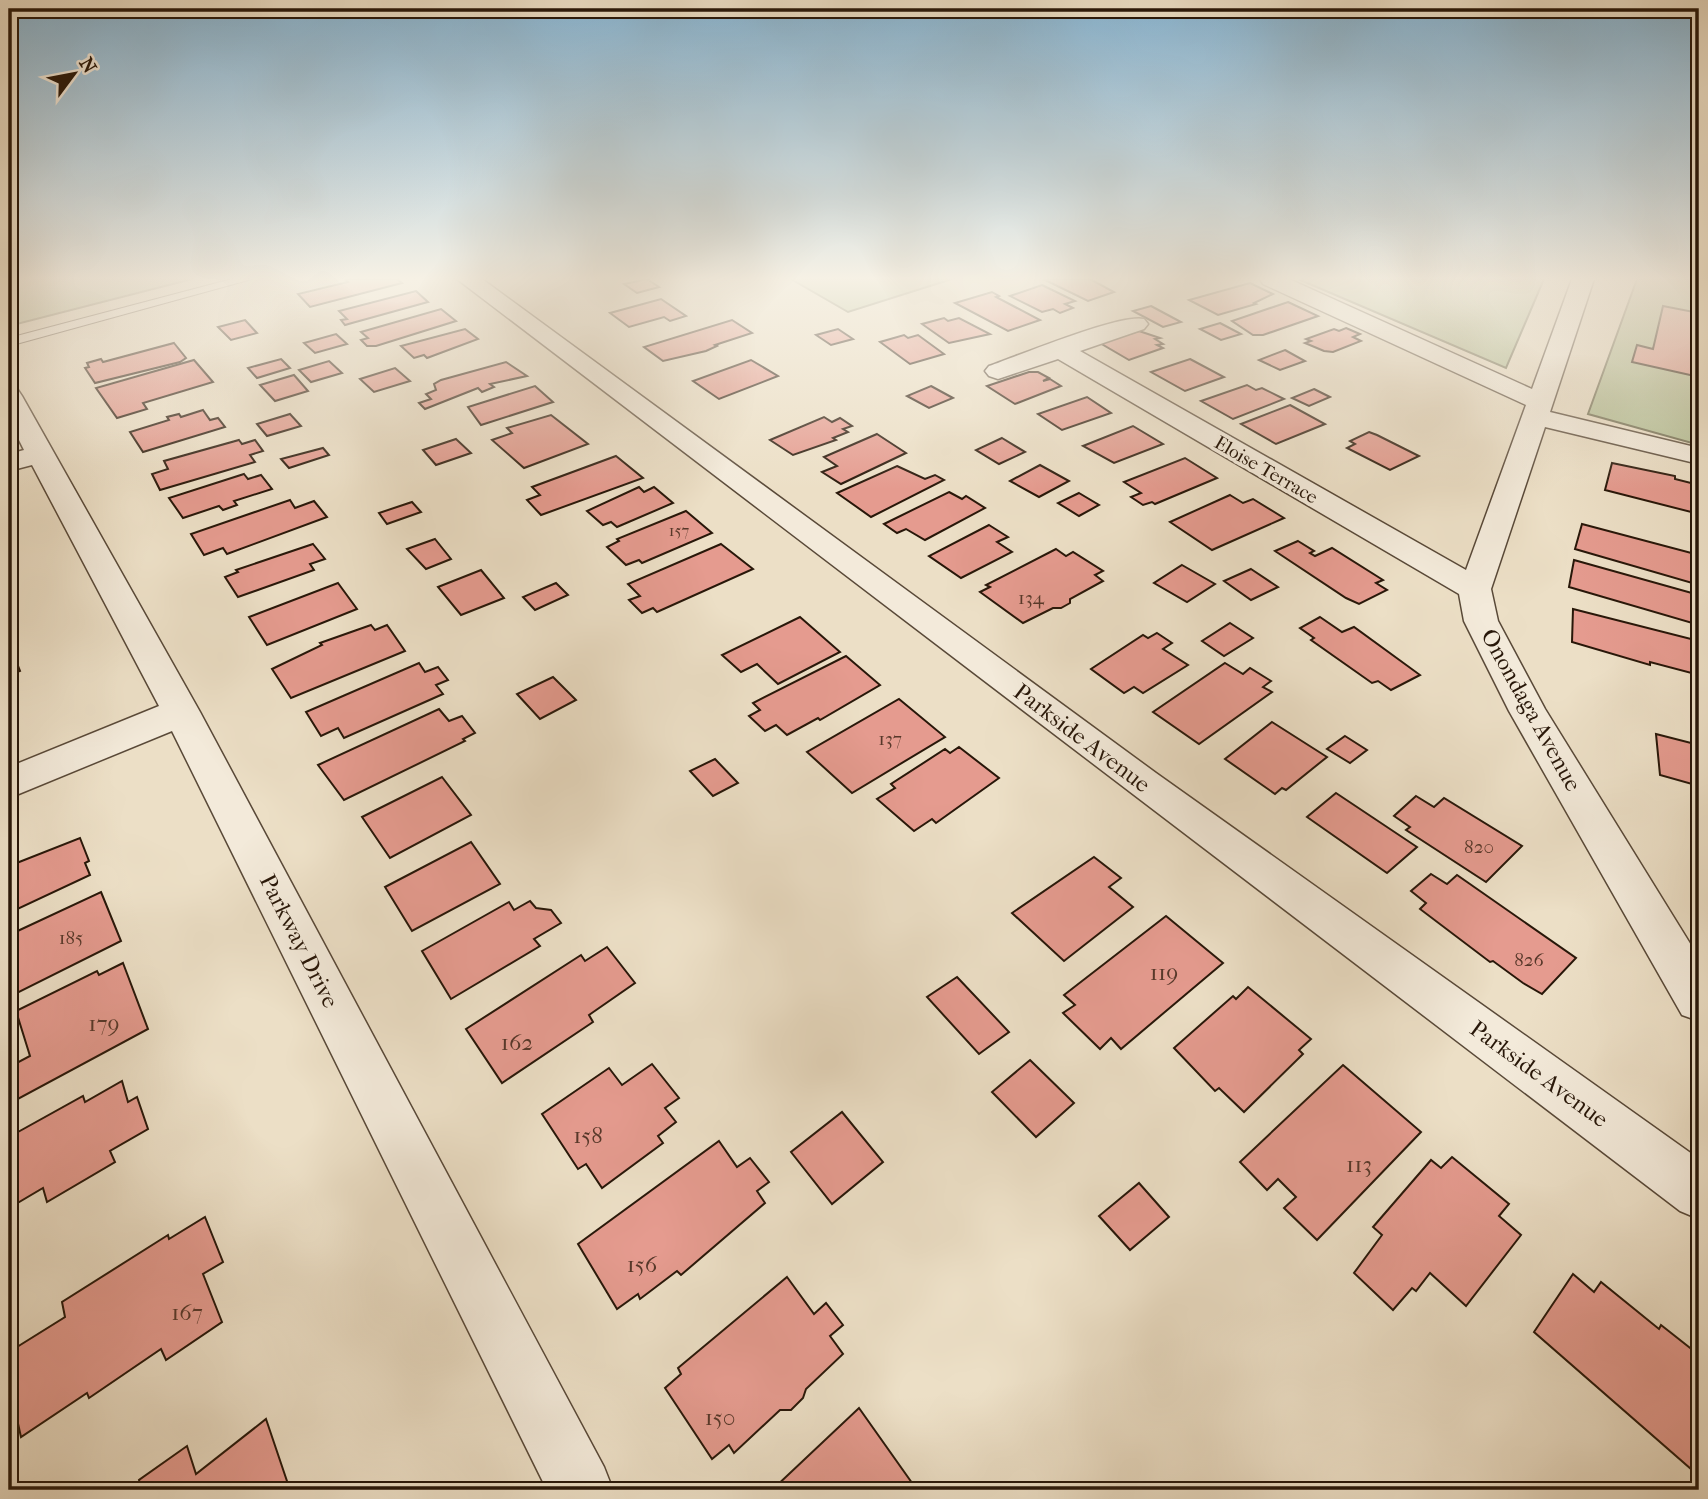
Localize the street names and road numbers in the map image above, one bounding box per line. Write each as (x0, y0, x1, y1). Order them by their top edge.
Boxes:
street label: Eloise Terrace (1210, 432, 1322, 508)
street label: Onondaga Avenue (1475, 624, 1587, 796)
street label: Parkside Avenue (1008, 678, 1156, 798)
street label: Parkway Drive (254, 870, 344, 1012)
street label: Parkside Avenue (1465, 1015, 1613, 1133)

